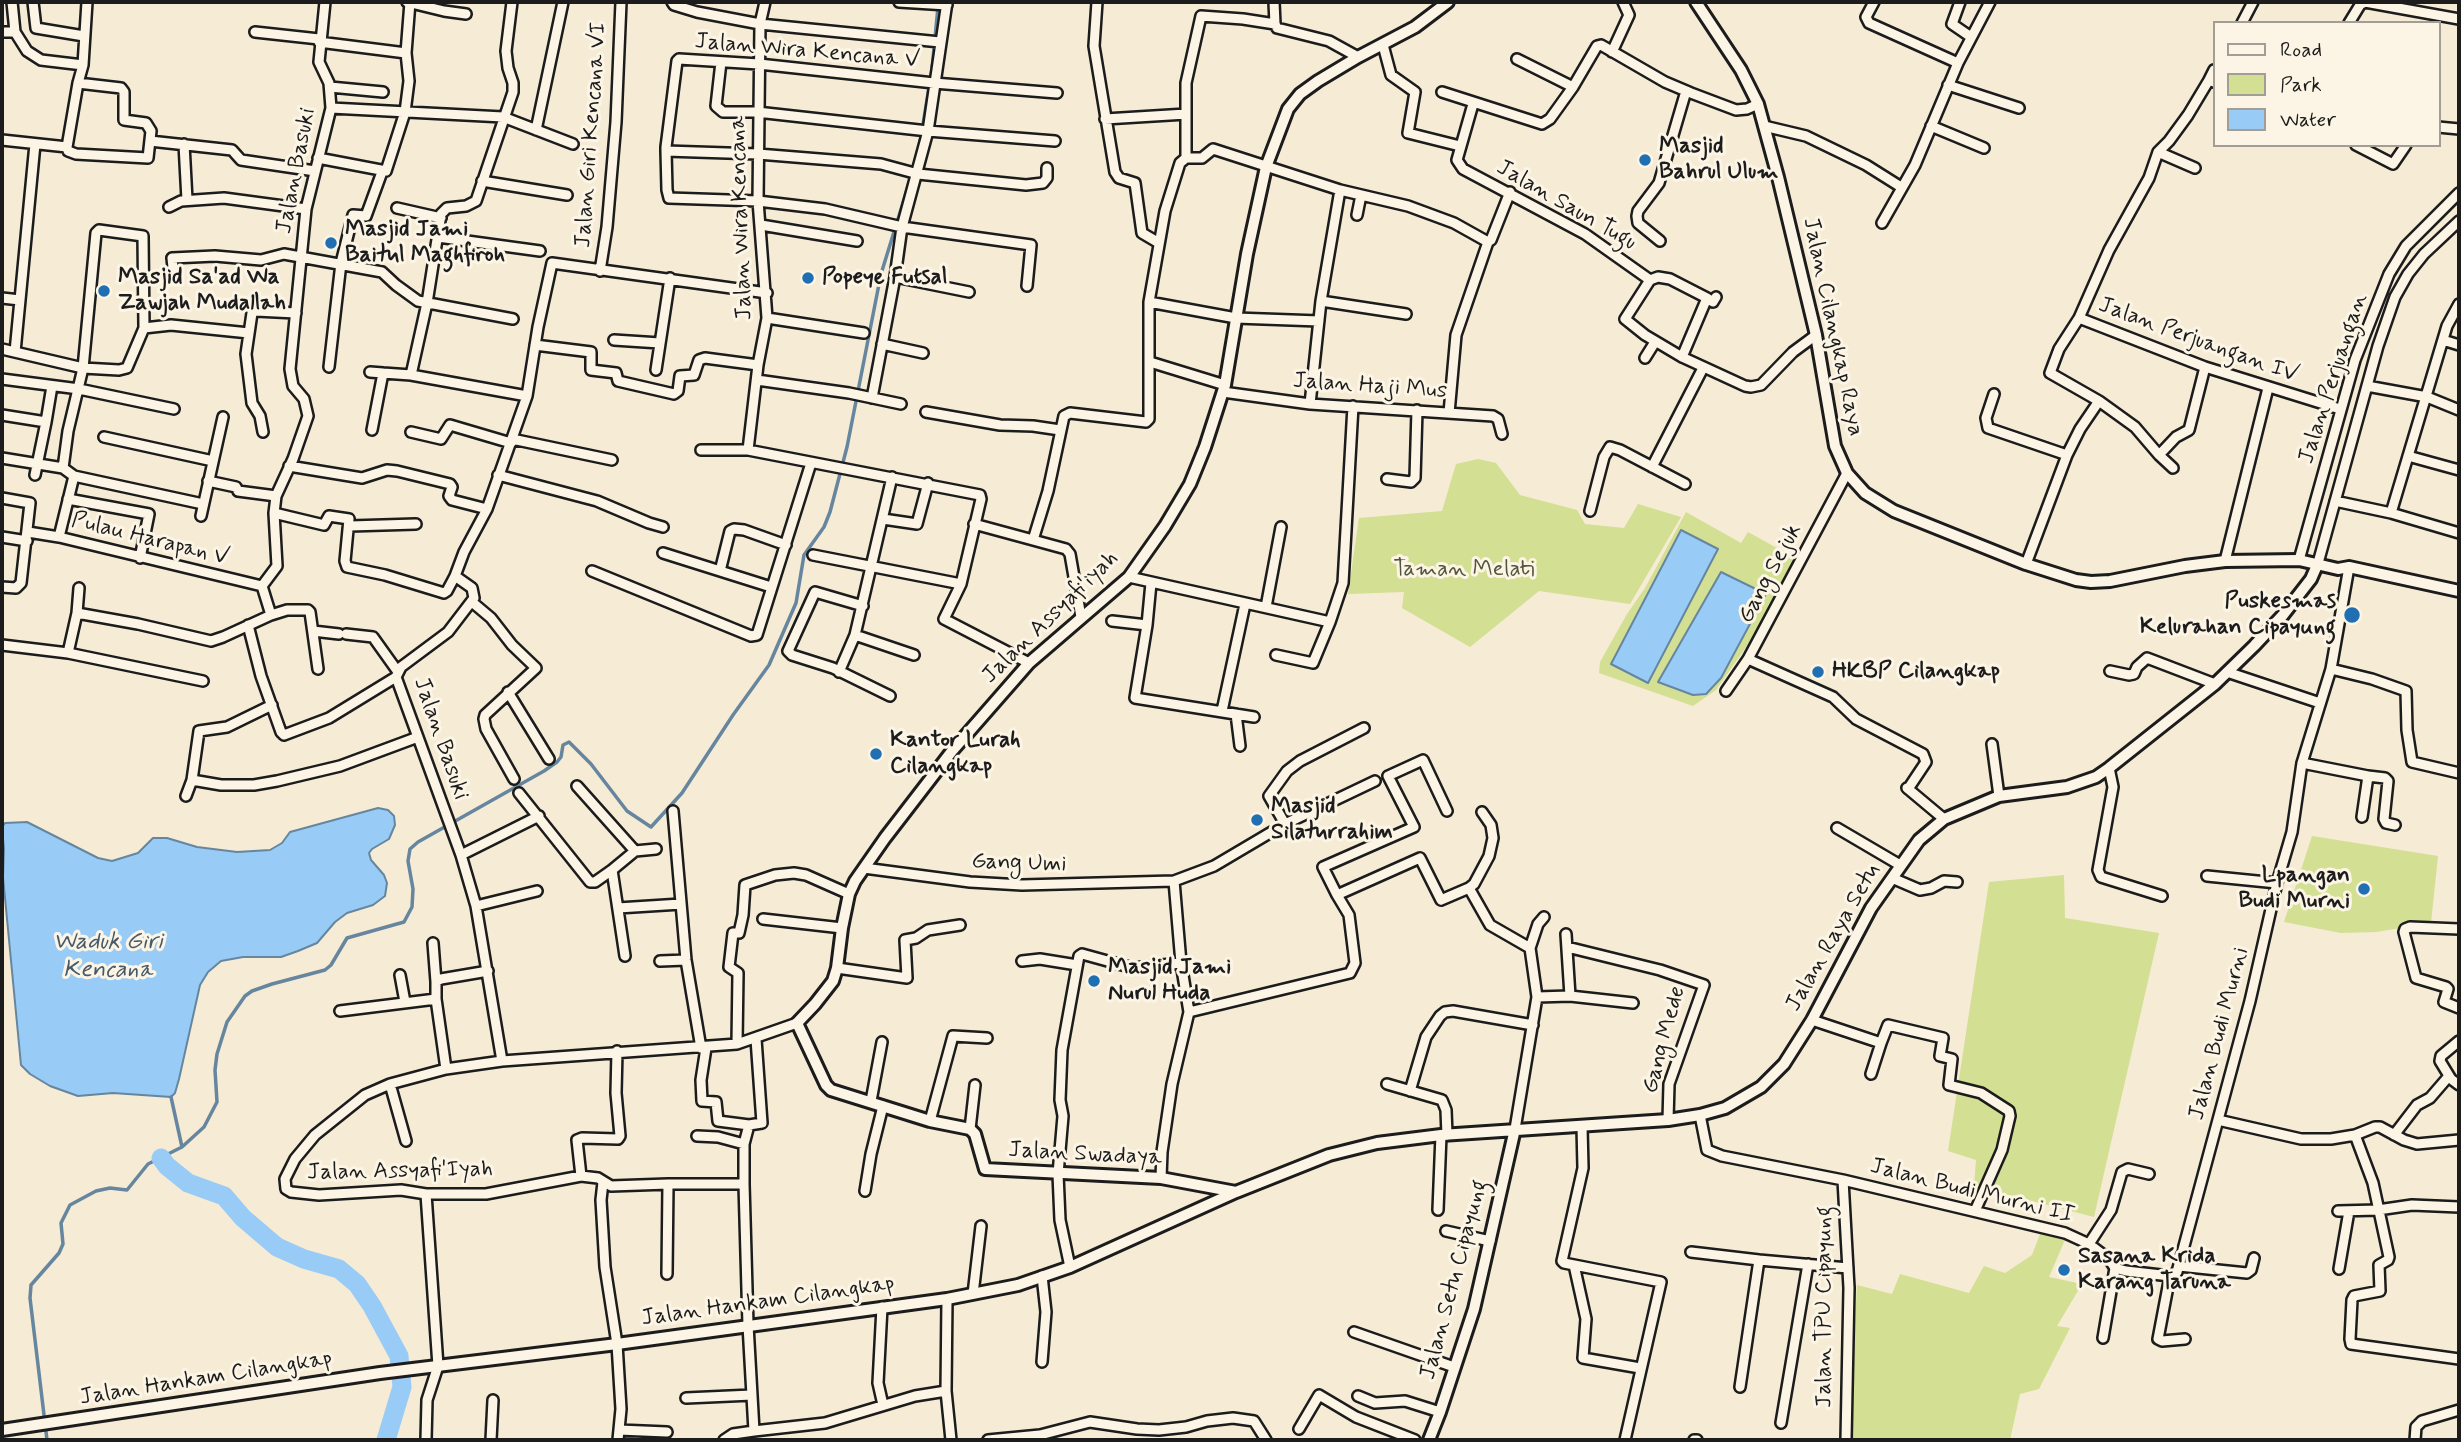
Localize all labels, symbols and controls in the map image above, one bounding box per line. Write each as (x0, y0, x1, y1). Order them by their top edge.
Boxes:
street label: Jalan Giri Kencana VI (570, 21, 614, 249)
legend (2212, 21, 2440, 147)
street label: Jalan Wira Kencana V (693, 28, 921, 76)
text: Road (2280, 36, 2322, 64)
text: Park (2280, 71, 2322, 99)
street label: Jalan Basuki (271, 106, 323, 236)
text: Water (2280, 106, 2336, 134)
street label: Jalan Wira Kencana (725, 115, 759, 321)
place label: Masjid Bahrul Ulum (1659, 133, 1778, 187)
marker: Masjid Bahrul Ulum (1637, 152, 1653, 168)
street label: Jalan Saun Tugu (1491, 155, 1641, 257)
street label: Jalan Cilangkap Raya (1795, 215, 1869, 439)
place label: Masjid Jami Baitul Maghfiroh (345, 216, 505, 270)
marker: Masjid Jami Baitul Maghfiroh (323, 235, 339, 251)
place label: Masjid Sa'ad Wa Zawjah Mudallah (118, 264, 286, 318)
place label: Popeye Futsal (822, 264, 947, 292)
marker: Popeye Futsal (800, 270, 816, 286)
marker: Masjid Sa'ad Wa Zawjah Mudallah (96, 283, 112, 299)
street label: Jalan Perjuangan (2293, 290, 2375, 468)
street label: Jalan Perjuangan IV (2094, 292, 2302, 390)
street label: Jalan Haji Mus (1292, 368, 1448, 406)
street label: Pulau Harapan V (68, 507, 232, 573)
street label: Gang Sejuk (1733, 519, 1809, 629)
street label: Jalan Assyafi'iyah (977, 546, 1125, 690)
park label: Taman Melati (1393, 556, 1535, 584)
place label: Puskesmas Kelurahan Cipayung (2140, 588, 2336, 642)
marker: Puskesmas Kelurahan Cipayung (2342, 605, 2362, 625)
place label: HKBP Cilangkap (1832, 658, 2000, 686)
marker: HKBP Cilangkap (1810, 664, 1826, 680)
street label: Jalan Basuki (406, 674, 474, 804)
place label: Kantor Lurah Cilangkap (890, 727, 1021, 781)
marker: Kantor Lurah Cilangkap (868, 746, 884, 762)
place label: Masjid Silaturrahim (1271, 793, 1393, 847)
marker: Masjid Silaturrahim (1249, 812, 1265, 828)
street label: Gang Umi (971, 849, 1067, 879)
street label: Jalan Raya Setu (1781, 859, 1887, 1017)
place label: Lpangan Budi Murni (2238, 862, 2350, 916)
marker: Lpangan Budi Murni (2356, 881, 2372, 897)
water label: Waduk Giri Kencana (53, 929, 163, 985)
street label: Jalan Budi Murni (2184, 945, 2256, 1123)
place label: Masjid Jami Nurul Huda (1108, 954, 1231, 1008)
marker: Masjid Jami Nurul Huda (1086, 973, 1102, 989)
street label: Gang Mede (1637, 983, 1693, 1097)
street label: Jalan Swadaya (1008, 1137, 1162, 1173)
street label: Jalan Budi Murni II (1867, 1153, 2077, 1231)
street label: Jalan Assyafi'Iyah (307, 1157, 493, 1187)
street label: Jalan Setu Cipayung (1415, 1177, 1495, 1383)
street label: Jalan TPU Cipayung (1811, 1206, 1839, 1408)
place label: Sasana Krida Karang Taruna (2078, 1243, 2231, 1297)
marker: Sasana Krida Karang Taruna (2056, 1262, 2072, 1278)
street label: Jalan Hankam Cilangkap (640, 1271, 896, 1333)
street label: Jalan Hankam Cilangkap (78, 1345, 334, 1413)

